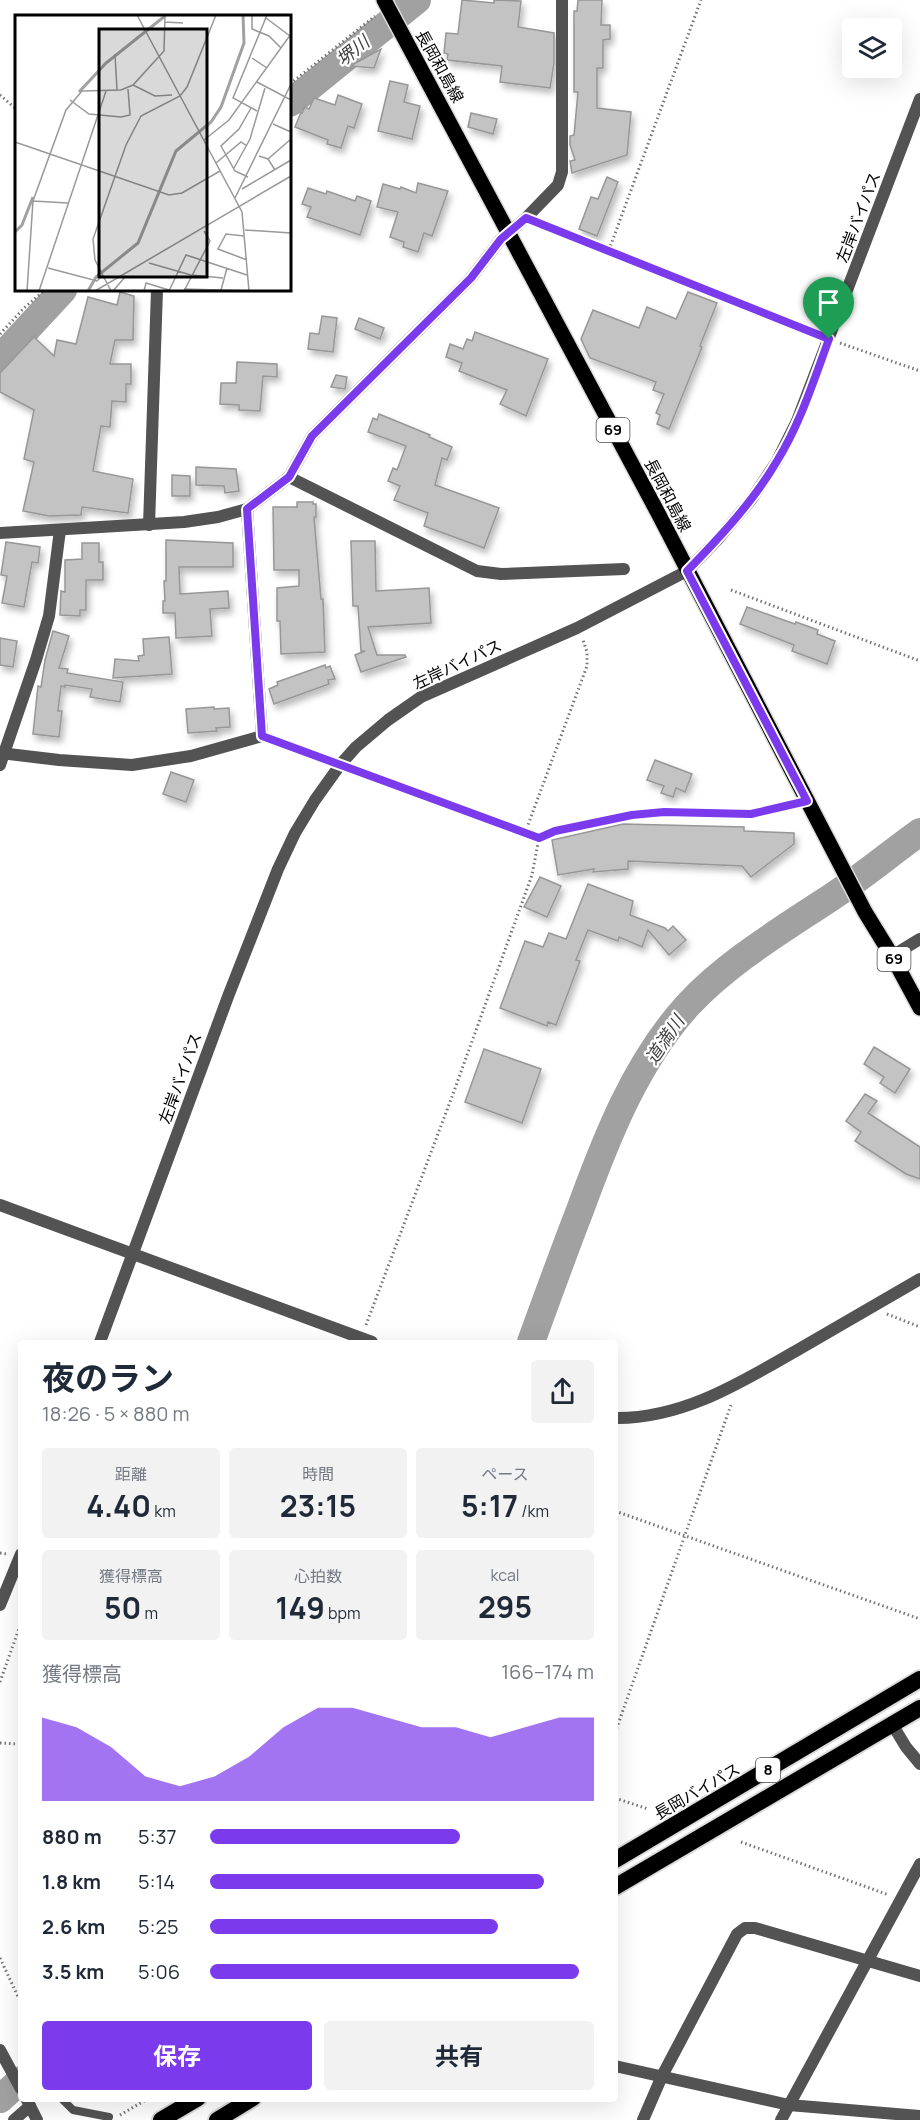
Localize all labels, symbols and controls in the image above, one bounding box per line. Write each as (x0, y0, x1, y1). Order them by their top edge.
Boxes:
inset map (15, 15, 291, 291)
map controls (842, 18, 902, 78)
button: layers (842, 18, 902, 78)
street label: 長岡和島線 (411, 26, 469, 106)
water label: 堺川 (331, 28, 375, 71)
street label: 左岸バイパス (831, 168, 885, 266)
pin (803, 277, 854, 339)
icon: arrive (812, 286, 845, 319)
road number: 69 (596, 418, 630, 442)
street label: 長岡和島線 (640, 455, 696, 535)
street label: 左岸バイパス (409, 634, 505, 694)
road number: 69 (878, 947, 910, 971)
water label: 道満川 (639, 1009, 690, 1069)
street label: 左岸バイパス (153, 1029, 207, 1127)
text: 夜のラン (42, 1355, 174, 1400)
button: share (531, 1360, 594, 1423)
text: 18:26 · 5 × 880 m (42, 1400, 189, 1427)
text: 距離 (115, 1463, 147, 1485)
text: 時間 (302, 1463, 334, 1485)
text: ペース (481, 1463, 529, 1485)
text: 4.40 (86, 1485, 151, 1526)
text: 23:15 (280, 1485, 356, 1526)
text: 5:17 (461, 1485, 518, 1526)
text: km (151, 1500, 176, 1522)
text: /km (518, 1500, 549, 1522)
text: kcal (490, 1564, 520, 1586)
text: 獲得標高 (99, 1565, 163, 1587)
text: 心拍数 (294, 1565, 342, 1587)
text: 295 (478, 1586, 532, 1627)
text: 50 (104, 1587, 141, 1628)
text: 149 (275, 1587, 325, 1628)
text: m (141, 1602, 158, 1624)
text: bpm (325, 1602, 361, 1624)
text: 166–174 m (501, 1658, 594, 1685)
text: 獲得標高 (42, 1660, 122, 1687)
street label: 長岡バイパス (650, 1758, 744, 1824)
road number: 8 (756, 1758, 780, 1782)
text: 880 m (42, 1823, 102, 1850)
text: 5:37 (138, 1823, 177, 1850)
text: 1.8 km (42, 1868, 101, 1895)
text: 5:14 (138, 1868, 175, 1895)
text: 2.6 km (42, 1913, 105, 1940)
text: 5:25 (138, 1913, 178, 1940)
text: 3.5 km (42, 1958, 104, 1985)
text: 5:06 (138, 1958, 180, 1985)
button: 保存 (42, 2021, 312, 2090)
button: 共有 (324, 2021, 594, 2090)

